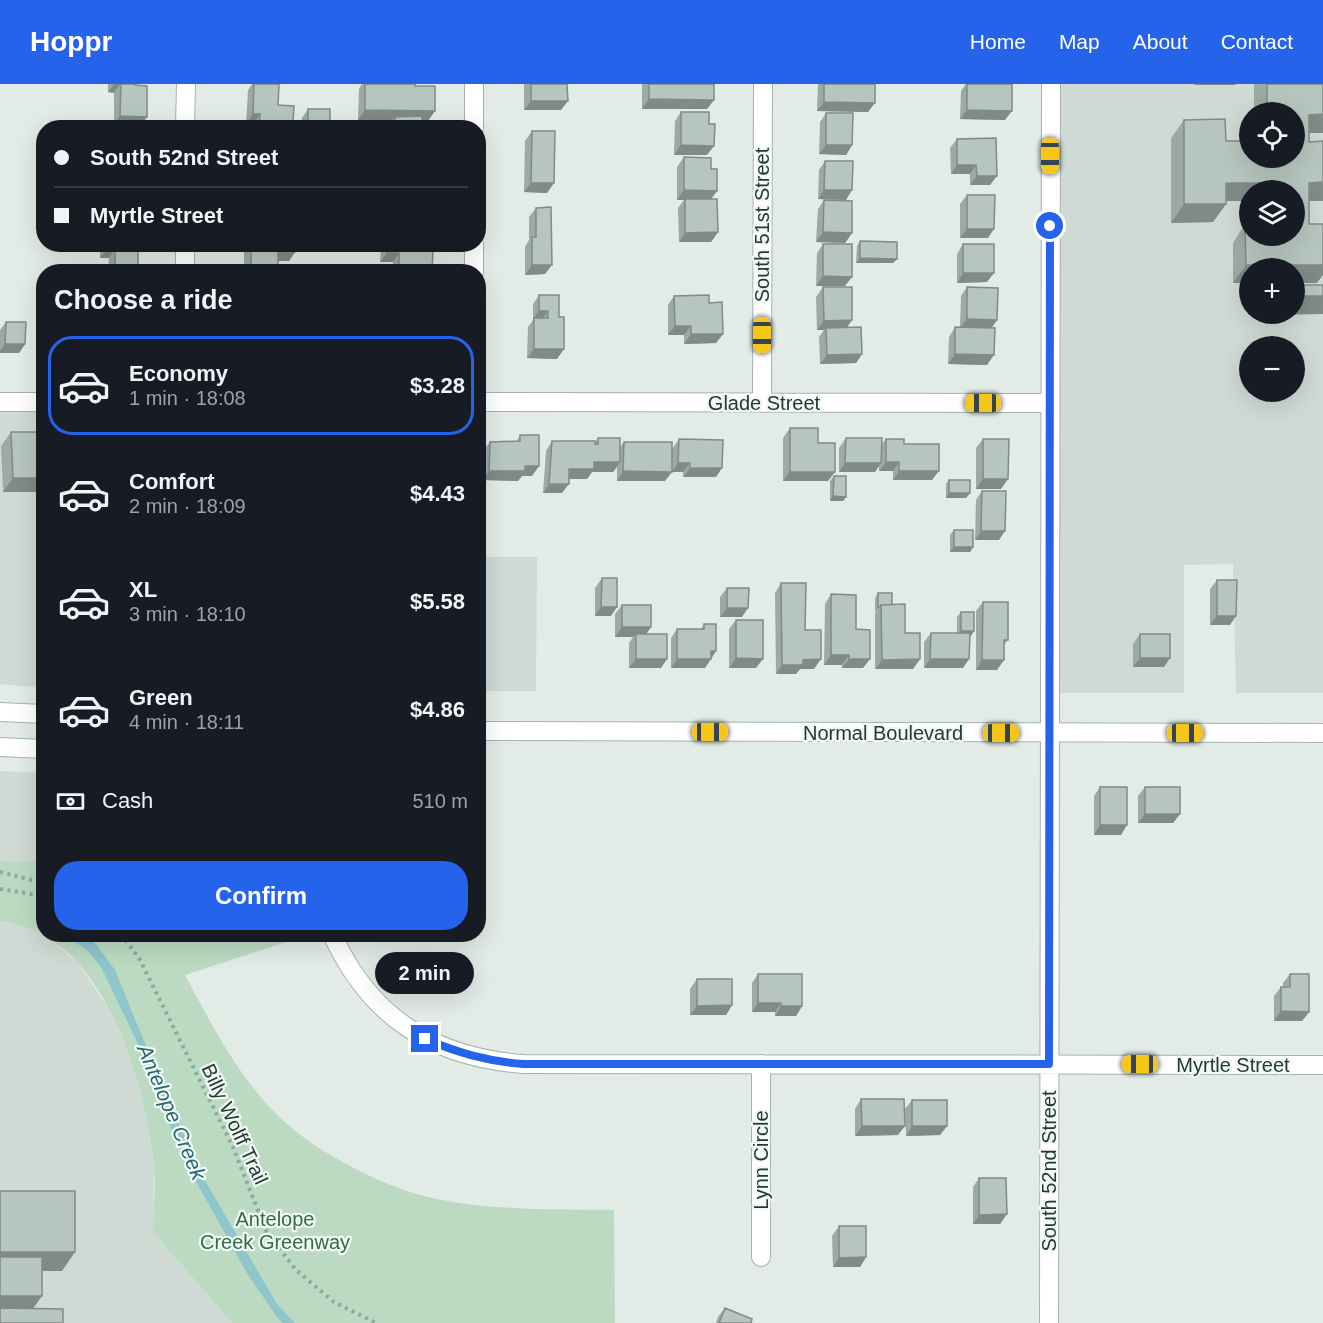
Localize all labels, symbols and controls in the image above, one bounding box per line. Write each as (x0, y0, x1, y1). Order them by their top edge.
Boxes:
text: Hoppr (30, 26, 112, 57)
text: Home (970, 30, 1026, 53)
text: Map (1059, 30, 1100, 53)
text: About (1133, 30, 1188, 53)
text: Contact (1221, 30, 1293, 53)
map controls (1239, 102, 1305, 402)
button: locate (1239, 102, 1305, 168)
car (1041, 138, 1059, 174)
text: South 52nd Street (90, 145, 278, 170)
street label: South 51st Street (751, 147, 773, 302)
button: layers (1239, 180, 1305, 246)
text: Myrtle Street (90, 203, 223, 228)
route start (1036, 212, 1063, 239)
button: + (1239, 258, 1305, 324)
text: Choose a ride (54, 285, 233, 315)
car (753, 317, 771, 353)
button: − (1239, 336, 1305, 402)
icon: car (57, 359, 111, 413)
text: Economy (129, 361, 228, 386)
text: $3.28 (410, 373, 465, 398)
text: 1 min · 18:08 (129, 387, 246, 409)
street label: Glade Street (708, 392, 821, 414)
car (965, 394, 1001, 412)
icon: car (57, 467, 111, 521)
text: Comfort (129, 469, 215, 494)
text: $4.43 (410, 481, 465, 506)
text: 2 min · 18:09 (129, 495, 246, 517)
icon: car (57, 575, 111, 629)
text: XL (129, 577, 157, 602)
text: $5.58 (410, 589, 465, 614)
text: 3 min · 18:10 (129, 603, 246, 625)
icon: car (57, 683, 111, 737)
text: Green (129, 685, 193, 710)
text: $4.86 (410, 697, 465, 722)
text: 4 min · 18:11 (129, 711, 244, 733)
street label: Normal Boulevard (803, 722, 963, 744)
car (692, 723, 728, 741)
car (983, 724, 1019, 742)
car (1167, 724, 1203, 742)
icon: cash (54, 785, 87, 818)
text: Cash (102, 788, 153, 813)
text: 510 m (412, 790, 468, 812)
button: Confirm (54, 861, 468, 930)
callout: 2 min (376, 952, 474, 994)
text: 2 min (398, 962, 451, 984)
route end (411, 1025, 438, 1052)
water label: Antelope Creek (132, 1039, 211, 1184)
street label: Myrtle Street (1176, 1054, 1290, 1076)
car (1122, 1055, 1158, 1073)
street label: Billy Wolff Trail (197, 1060, 273, 1188)
street label: South 52nd Street (1038, 1090, 1060, 1252)
street label: Lynn Circle (750, 1110, 772, 1210)
park label: Antelope Creek Greenway (200, 1208, 350, 1253)

